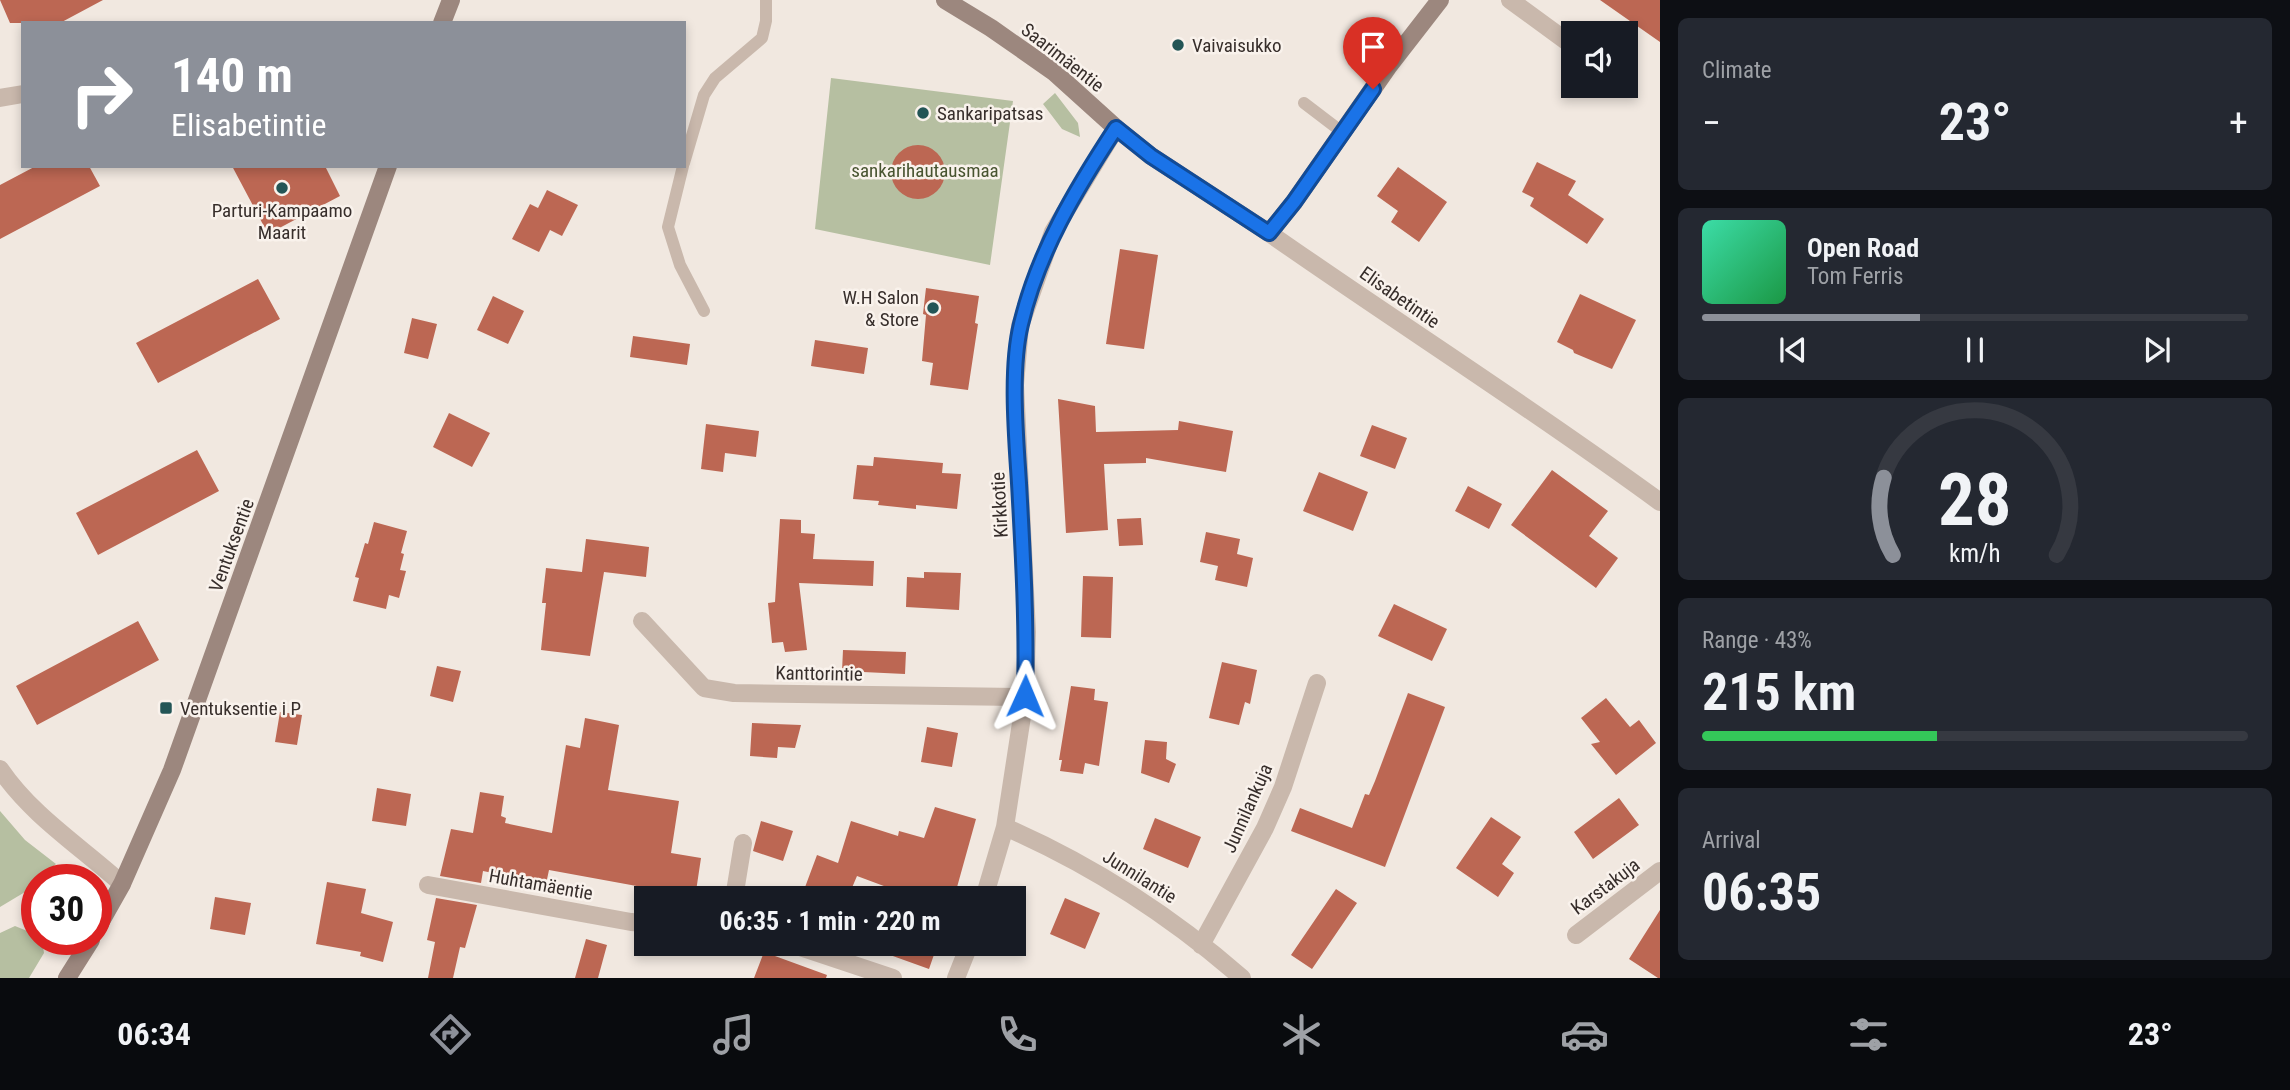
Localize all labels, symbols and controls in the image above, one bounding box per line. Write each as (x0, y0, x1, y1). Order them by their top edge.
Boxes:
pin (1343, 17, 1403, 89)
street label: Saarimäentie (1017, 18, 1109, 97)
map controls (1561, 21, 1638, 98)
button: sound (1561, 21, 1638, 98)
icon: arrive (1354, 28, 1392, 66)
place label: Vaivaisukko (1192, 34, 1282, 57)
marker: Vaivaisukko (1170, 37, 1186, 53)
text: 140 m (171, 47, 293, 104)
icon: right (56, 49, 147, 140)
text: Climate (1702, 57, 1772, 84)
text: 23° (1939, 92, 2011, 153)
text: − (1702, 101, 1721, 145)
text: + (2229, 101, 2248, 145)
place label: Sankaripatsas (937, 102, 1044, 125)
marker: Sankaripatsas (915, 105, 931, 121)
text: Elisabetintie (171, 106, 326, 144)
park label: sankarihautausmaa (851, 159, 999, 182)
marker: Parturi-Kampaamo Maarit (274, 180, 290, 196)
place label: Parturi-Kampaamo Maarit (212, 199, 352, 244)
text: Open Road (1807, 233, 1919, 263)
street label: Elisabetintie (1355, 262, 1444, 333)
text: Tom Ferris (1807, 263, 1903, 290)
place label: W.H Salon & Store (842, 286, 919, 331)
marker: W.H Salon & Store (925, 300, 941, 316)
icon: previous (1774, 331, 1812, 369)
icon: pause (1956, 331, 1994, 369)
icon: next (2138, 331, 2176, 369)
text: 28 (1938, 457, 2012, 543)
street label: Kirkkotie (986, 471, 1013, 539)
street label: Ventuksentie (204, 495, 259, 595)
text: km/h (1949, 539, 2001, 568)
text: Range · 43% (1702, 627, 1812, 654)
position arrow (988, 659, 1062, 733)
street label: Kanttorintie (775, 661, 863, 686)
text: 215 km (1702, 662, 1856, 723)
place label: Ventuksentie i P (180, 697, 301, 720)
marker: Ventuksentie i P (158, 700, 174, 716)
street label: Junnilankuja (1218, 760, 1277, 856)
text: Arrival (1702, 827, 1761, 854)
street label: Junnilantie (1099, 845, 1181, 908)
street label: Karstakuja (1567, 853, 1644, 920)
text: 06:35 (1702, 862, 1821, 923)
speed limit sign: 30 (21, 864, 112, 955)
street label: Huhtamäentie (487, 864, 595, 905)
text: 06:35 · 1 min · 220 m (720, 906, 940, 936)
icon: directions (426, 1010, 475, 1059)
icon: music (709, 1010, 758, 1059)
icon: phone (993, 1010, 1042, 1059)
icon: climate (1277, 1010, 1326, 1059)
icon: car (1560, 1010, 1609, 1059)
icon: filters (1844, 1010, 1893, 1059)
text: 06:34 (117, 1015, 191, 1053)
text: 23° (2128, 1015, 2173, 1053)

